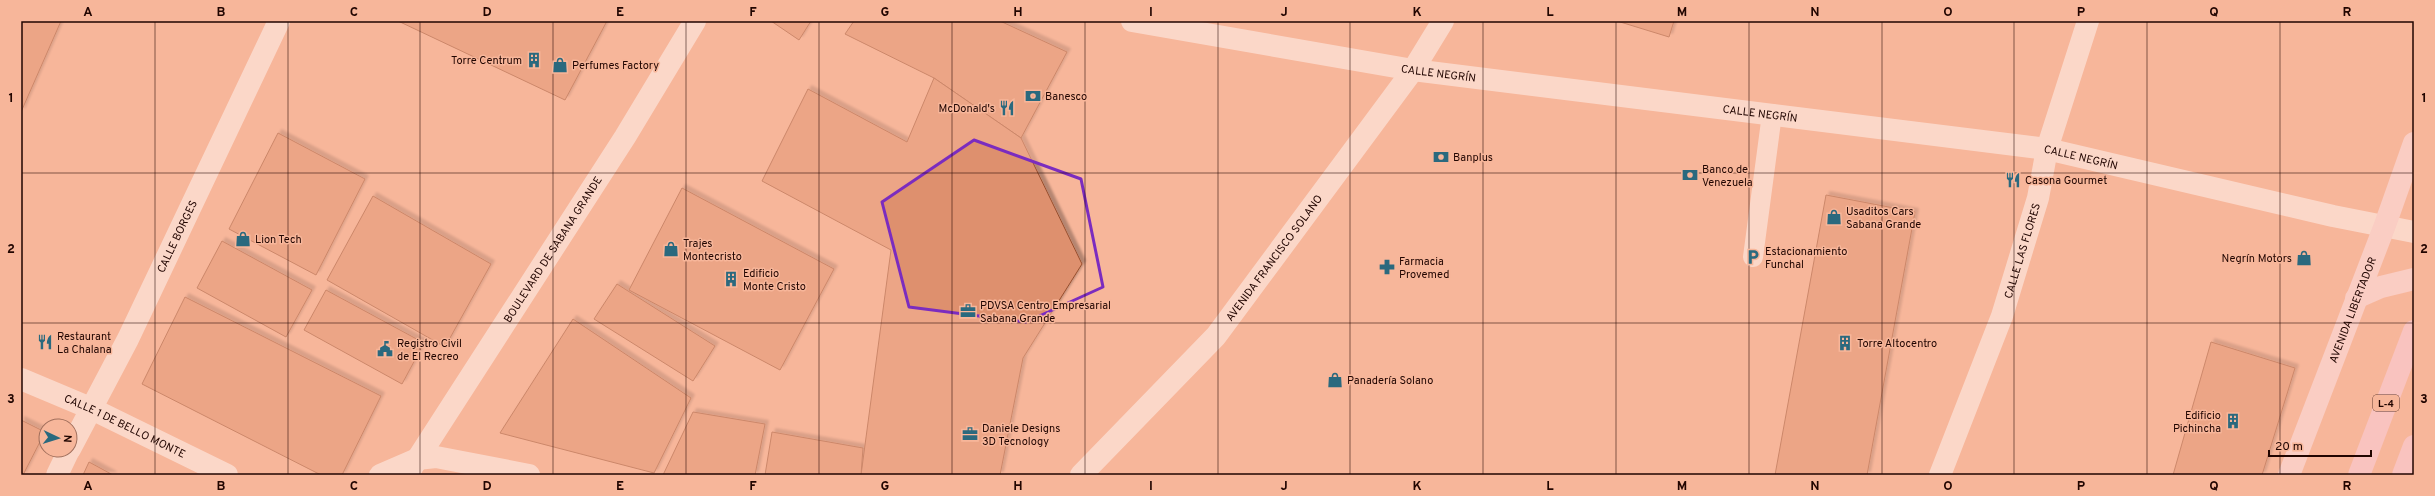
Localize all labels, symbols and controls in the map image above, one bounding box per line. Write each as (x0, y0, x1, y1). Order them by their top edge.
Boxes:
text: A (83, 5, 93, 21)
text: B (217, 5, 226, 21)
text: C (350, 5, 358, 21)
text: D (482, 5, 492, 21)
text: E (616, 5, 624, 21)
text: F (749, 5, 757, 21)
text: G (881, 5, 890, 21)
text: H (1013, 5, 1023, 21)
text: I (1149, 5, 1153, 21)
text: J (1280, 5, 1288, 21)
text: K (1412, 5, 1422, 21)
text: L (1546, 5, 1554, 21)
text: M (1677, 5, 1687, 21)
text: N (1810, 5, 1820, 21)
text: O (1943, 5, 1953, 21)
text: P (2077, 5, 2086, 21)
text: Q (2209, 5, 2219, 21)
text: R (2343, 5, 2352, 21)
building icon: Torre Centrum (525, 51, 543, 69)
place label: Torre Centrum (451, 54, 522, 68)
shop icon: Perfumes Factory (551, 56, 569, 74)
place label: Perfumes Factory (572, 59, 659, 73)
street label: CALLE NEGRÍN (1400, 62, 1477, 86)
bank icon: Banesco (1024, 87, 1042, 105)
place label: Banesco (1045, 90, 1087, 104)
text: 1 (8, 91, 14, 107)
text: 1 (2421, 91, 2427, 107)
restaurant icon: McDonald's (998, 99, 1016, 117)
place label: McDonald's (939, 102, 995, 116)
street label: CALLE NEGRÍN (1722, 103, 1798, 126)
street label: CALLE NEGRÍN (2042, 143, 2119, 173)
bank icon: Banplus (1432, 148, 1450, 166)
place label: Banplus (1453, 151, 1493, 165)
place label: Banco de Venezuela (1702, 163, 1753, 190)
bank icon: Banco de Venezuela (1681, 166, 1699, 184)
restaurant icon: Casona Gourmet (2004, 171, 2022, 189)
street label: BOULEVARD DE SABANA GRANDE (501, 174, 606, 326)
place label: Casona Gourmet (2025, 174, 2107, 188)
street label: AVENIDA FRANCISCO SOLANO (1223, 192, 1326, 324)
street label: CALLE BORGES (154, 198, 201, 275)
street label: CALLE LAS FLORES (2002, 201, 2044, 300)
place label: Usaditos Cars Sabana Grande (1846, 205, 1921, 232)
shop icon: Usaditos Cars Sabana Grande (1825, 208, 1843, 226)
shop icon: Lion Tech (234, 230, 252, 248)
place label: Lion Tech (255, 233, 302, 247)
place label: Trajes Montecristo (683, 237, 742, 264)
shop icon: Trajes Montecristo (662, 240, 680, 258)
text: 2 (7, 242, 15, 258)
text: 2 (2420, 242, 2428, 258)
place label: Estacionamiento Funchal (1765, 245, 1847, 272)
parking icon: Estacionamiento Funchal (1744, 248, 1762, 266)
shop icon: Negrín Motors (2295, 249, 2313, 267)
place label: Negrín Motors (2222, 252, 2292, 266)
place label: Farmacia Provemed (1399, 255, 1449, 282)
street label: AVENIDA LIBERTADOR (2327, 255, 2380, 365)
pharmacy icon: Farmacia Provemed (1378, 258, 1396, 276)
place label: Edificio Monte Cristo (743, 267, 806, 294)
building icon: Edificio Monte Cristo (722, 270, 740, 288)
place label: PDVSA Centro Empresarial Sabana Grande (980, 299, 1111, 326)
office icon: PDVSA Centro Empresarial Sabana Grande (959, 302, 977, 320)
place label: Restaurant La Chalana (57, 330, 112, 357)
restaurant icon: Restaurant La Chalana (36, 333, 54, 351)
building icon: Torre Altocentro (1836, 334, 1854, 352)
place label: Registro Civil de El Recreo (397, 337, 462, 364)
place label: Torre Altocentro (1857, 337, 1937, 351)
public building icon: Registro Civil de El Recreo (376, 340, 394, 358)
shop icon: Panadería Solano (1326, 371, 1344, 389)
place label: Panadería Solano (1347, 374, 1433, 388)
text: 3 (7, 392, 15, 408)
street label: CALLE 1 DE BELLO MONTE (61, 392, 187, 460)
text: 3 (2420, 392, 2428, 408)
road number: L-4 (2373, 395, 2399, 411)
place label: Edificio Pichincha (2173, 409, 2221, 436)
building icon: Edificio Pichincha (2224, 412, 2242, 430)
north arrow (38, 418, 78, 458)
place label: Daniele Designs 3D Tecnology (982, 422, 1060, 449)
office icon: Daniele Designs 3D Tecnology (961, 425, 979, 443)
scale bar (2269, 432, 2371, 458)
text: 20 m (2275, 439, 2303, 455)
text: A (83, 479, 93, 495)
text: B (217, 479, 226, 495)
text: C (350, 479, 358, 495)
text: D (482, 479, 492, 495)
text: E (616, 479, 624, 495)
text: F (749, 479, 757, 495)
text: G (881, 479, 890, 495)
text: H (1013, 479, 1023, 495)
text: I (1149, 479, 1153, 495)
text: J (1280, 479, 1288, 495)
text: K (1412, 479, 1422, 495)
text: L (1546, 479, 1554, 495)
text: M (1677, 479, 1687, 495)
text: N (1810, 479, 1820, 495)
text: O (1943, 479, 1953, 495)
text: P (2077, 479, 2086, 495)
text: Q (2209, 479, 2219, 495)
text: R (2343, 479, 2352, 495)

